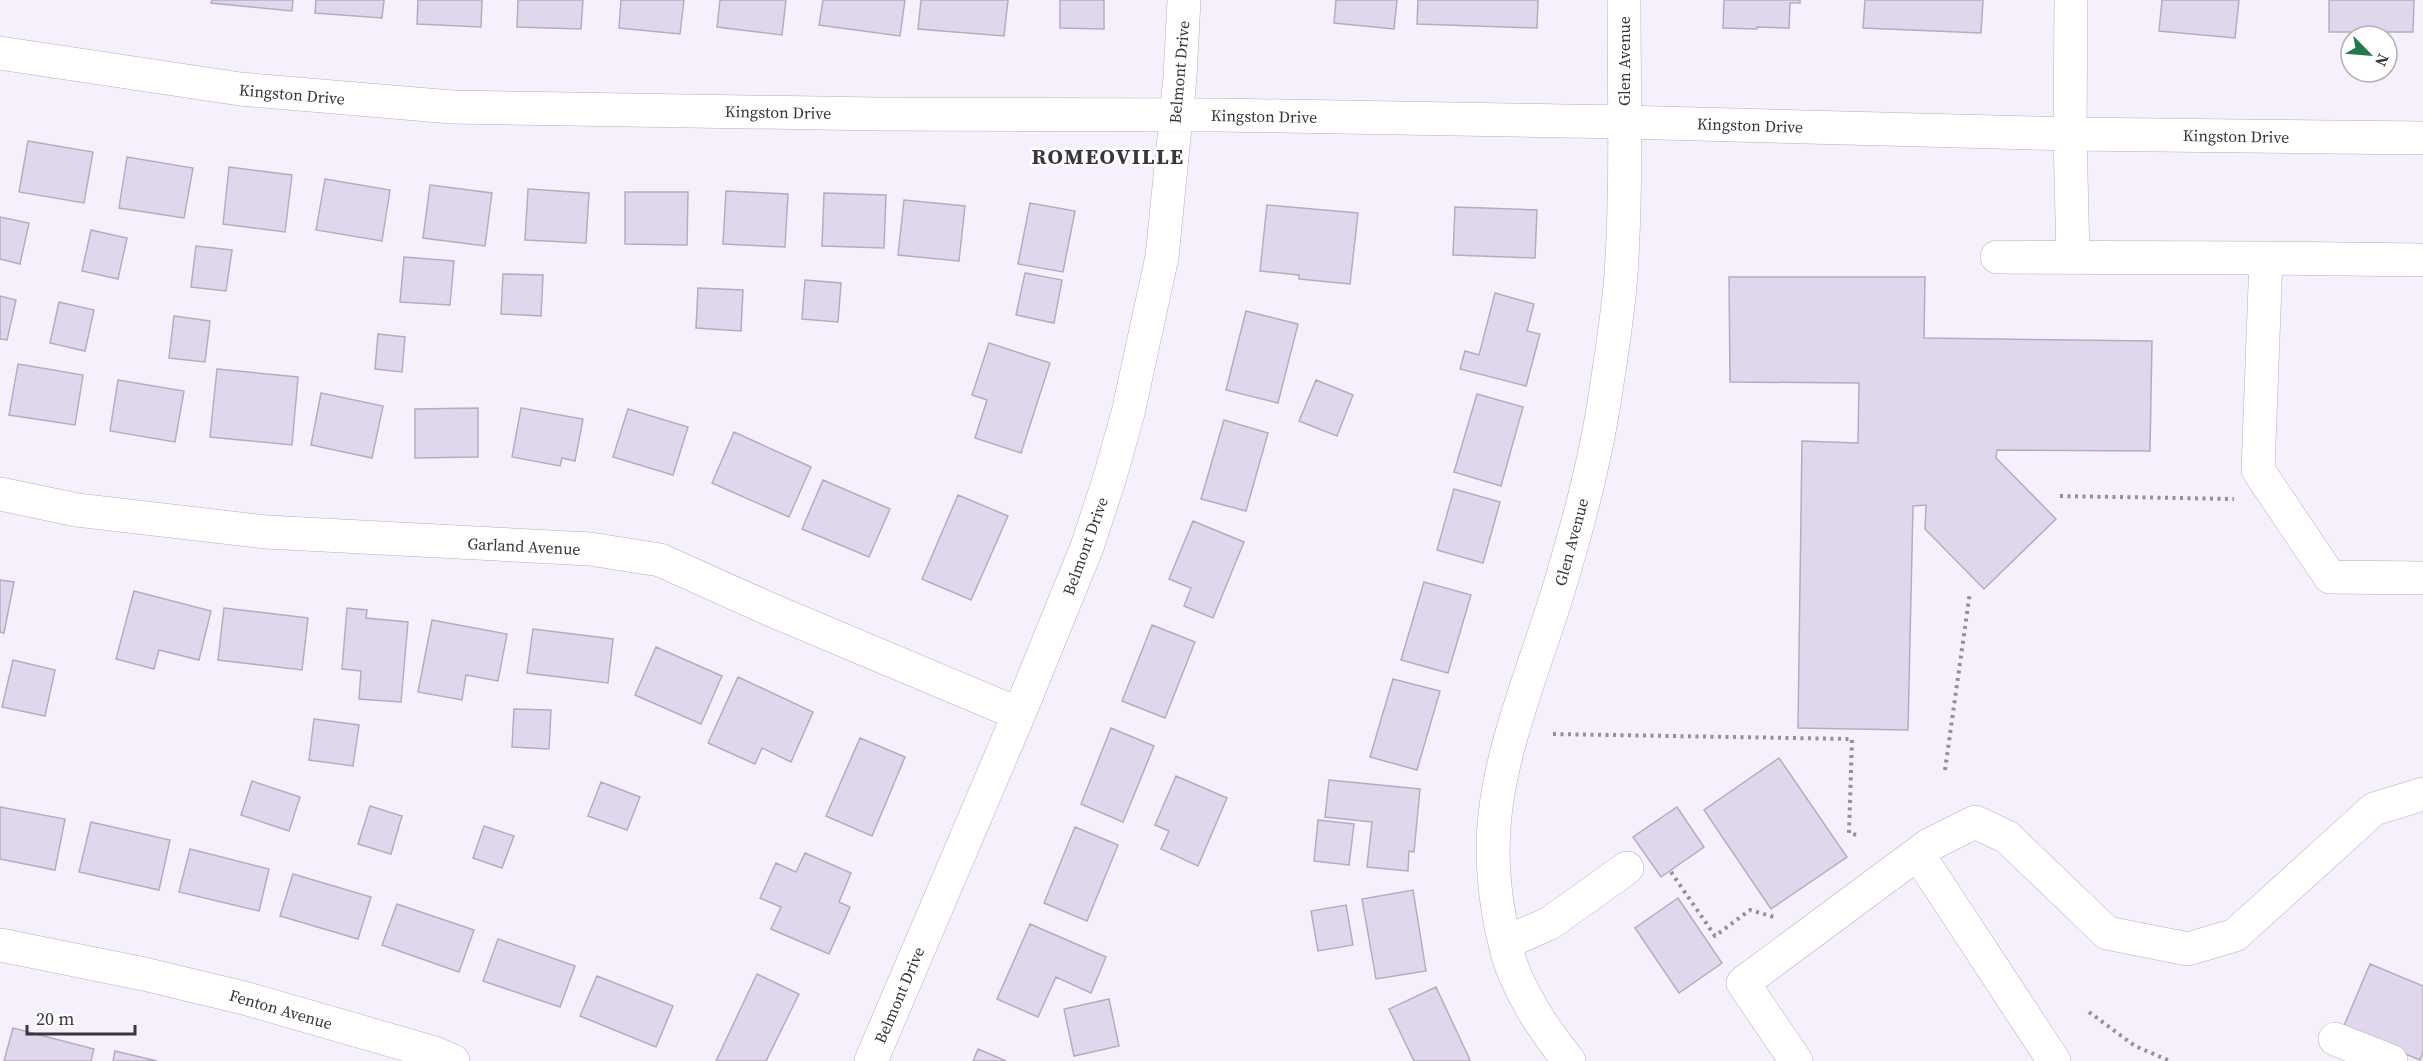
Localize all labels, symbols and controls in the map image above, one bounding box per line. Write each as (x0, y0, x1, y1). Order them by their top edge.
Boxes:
street label: Glen Avenue (1613, 16, 1635, 106)
street label: Belmont Drive (1164, 20, 1194, 124)
north arrow (2339, 24, 2399, 84)
text: N (2370, 50, 2395, 71)
street label: Kingston Drive (238, 78, 346, 110)
street label: Kingston Drive (725, 100, 831, 124)
street label: Kingston Drive (1211, 104, 1317, 128)
street label: Kingston Drive (1696, 112, 1804, 138)
street label: Kingston Drive (2183, 124, 2289, 148)
district label: ROMEOVILLE (1031, 141, 1185, 171)
street label: Belmont Drive (1057, 494, 1113, 598)
street label: Glen Avenue (1549, 496, 1593, 588)
street label: Garland Avenue (467, 532, 581, 560)
street label: Belmont Drive (869, 943, 929, 1047)
street label: Fenton Avenue (227, 984, 335, 1034)
scale bar (27, 998, 135, 1036)
text: 20 m (36, 1006, 74, 1031)

